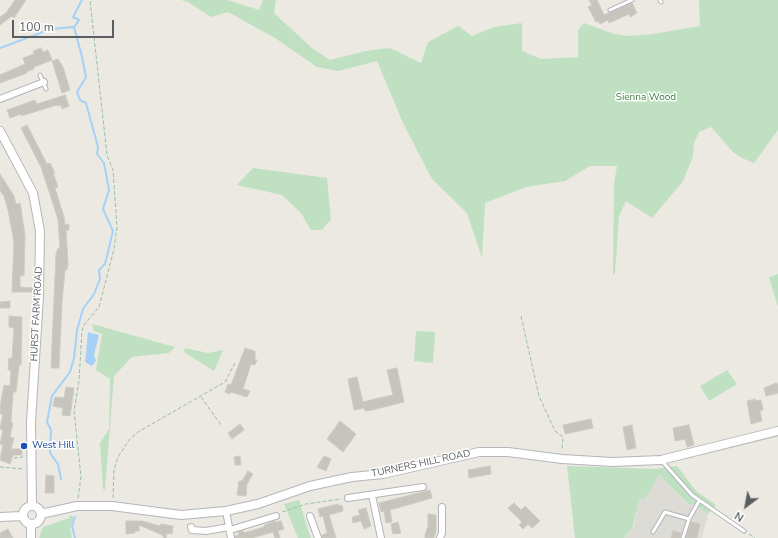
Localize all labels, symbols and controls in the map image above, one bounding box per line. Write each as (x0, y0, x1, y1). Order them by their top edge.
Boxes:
scale bar (14, 12, 116, 38)
text: 100 m (19, 19, 54, 35)
park label: Sienna Wood (616, 92, 676, 104)
street label: HURST FARM ROAD (29, 266, 45, 362)
place label: West Hill (32, 440, 74, 452)
marker: West Hill (19, 441, 29, 451)
street label: TURNERS HILL ROAD (370, 448, 472, 480)
north arrow (726, 486, 766, 526)
text: N (732, 508, 747, 525)

